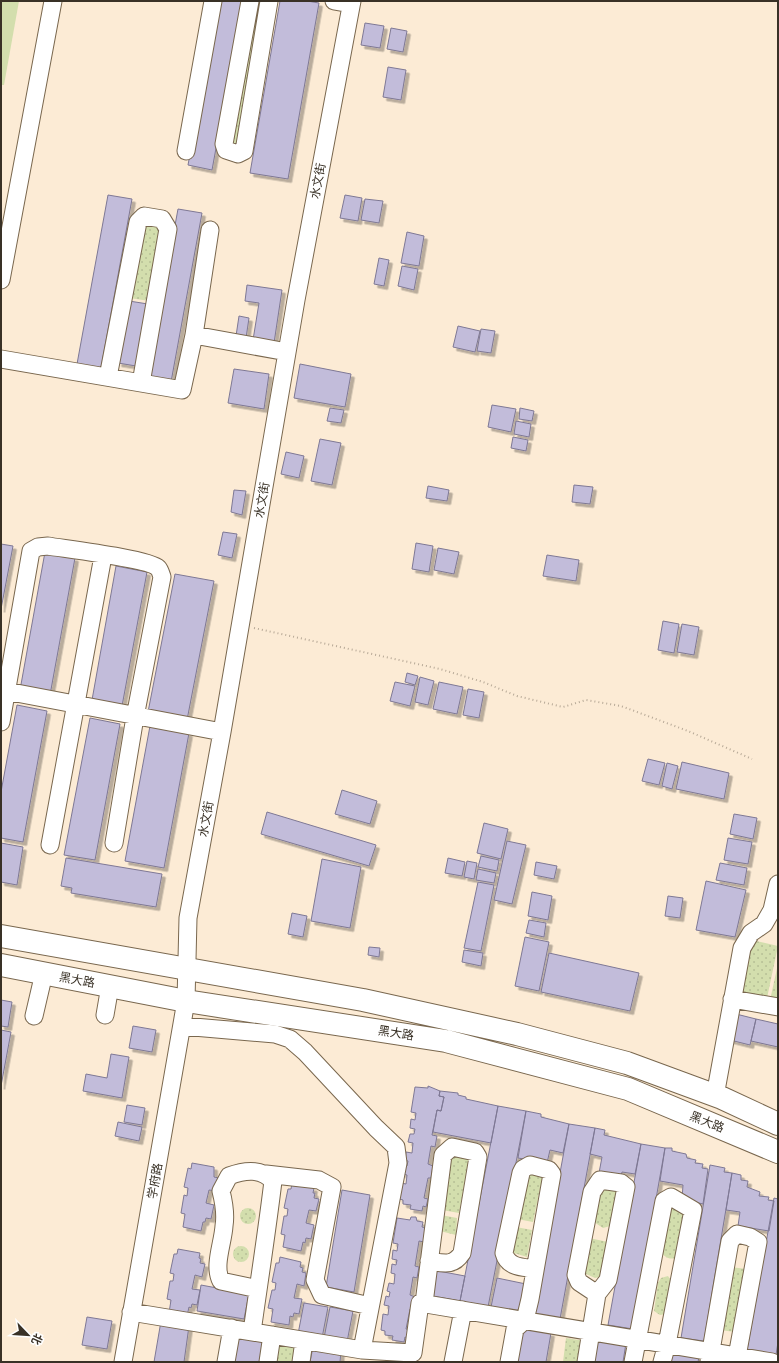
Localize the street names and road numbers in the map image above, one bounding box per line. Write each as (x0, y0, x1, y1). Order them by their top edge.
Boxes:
street label: 水文街 (308, 162, 328, 200)
street label: 水文街 (252, 481, 272, 519)
street label: 水文街 (196, 800, 216, 838)
street label: 黑大路 (58, 970, 96, 990)
street label: 黑大路 (377, 1023, 415, 1043)
street label: 黑大路 (688, 1109, 726, 1135)
street label: 学府路 (145, 1162, 165, 1200)

